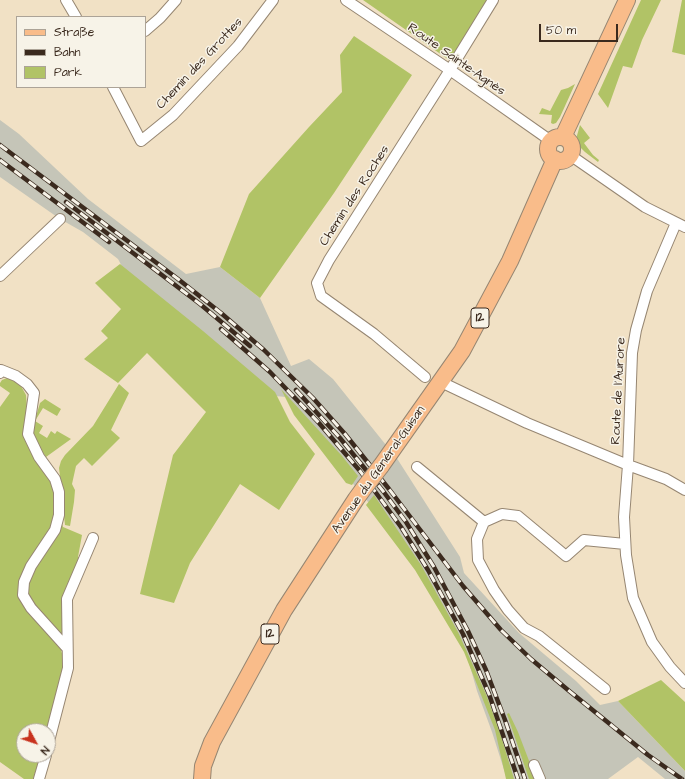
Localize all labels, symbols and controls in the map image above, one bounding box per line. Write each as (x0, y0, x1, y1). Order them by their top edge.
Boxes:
street label: Chemin des Grottes (154, 15, 246, 113)
legend (16, 16, 146, 88)
scale bar (541, 16, 620, 42)
street label: Route Sainte-Agnès (404, 20, 508, 100)
text: 50 m (546, 22, 576, 39)
text: Straße (54, 24, 94, 41)
text: Bahn (54, 44, 81, 61)
text: Park (54, 64, 82, 81)
street label: Chemin des Roches (317, 143, 393, 249)
road number: 12 (471, 308, 489, 328)
street label: Route de l'Aurore (608, 337, 630, 445)
street label: Avenue du Général-Guisan (329, 403, 429, 537)
road number: 12 (261, 624, 279, 644)
north arrow (16, 723, 56, 763)
text: N (37, 743, 53, 758)

